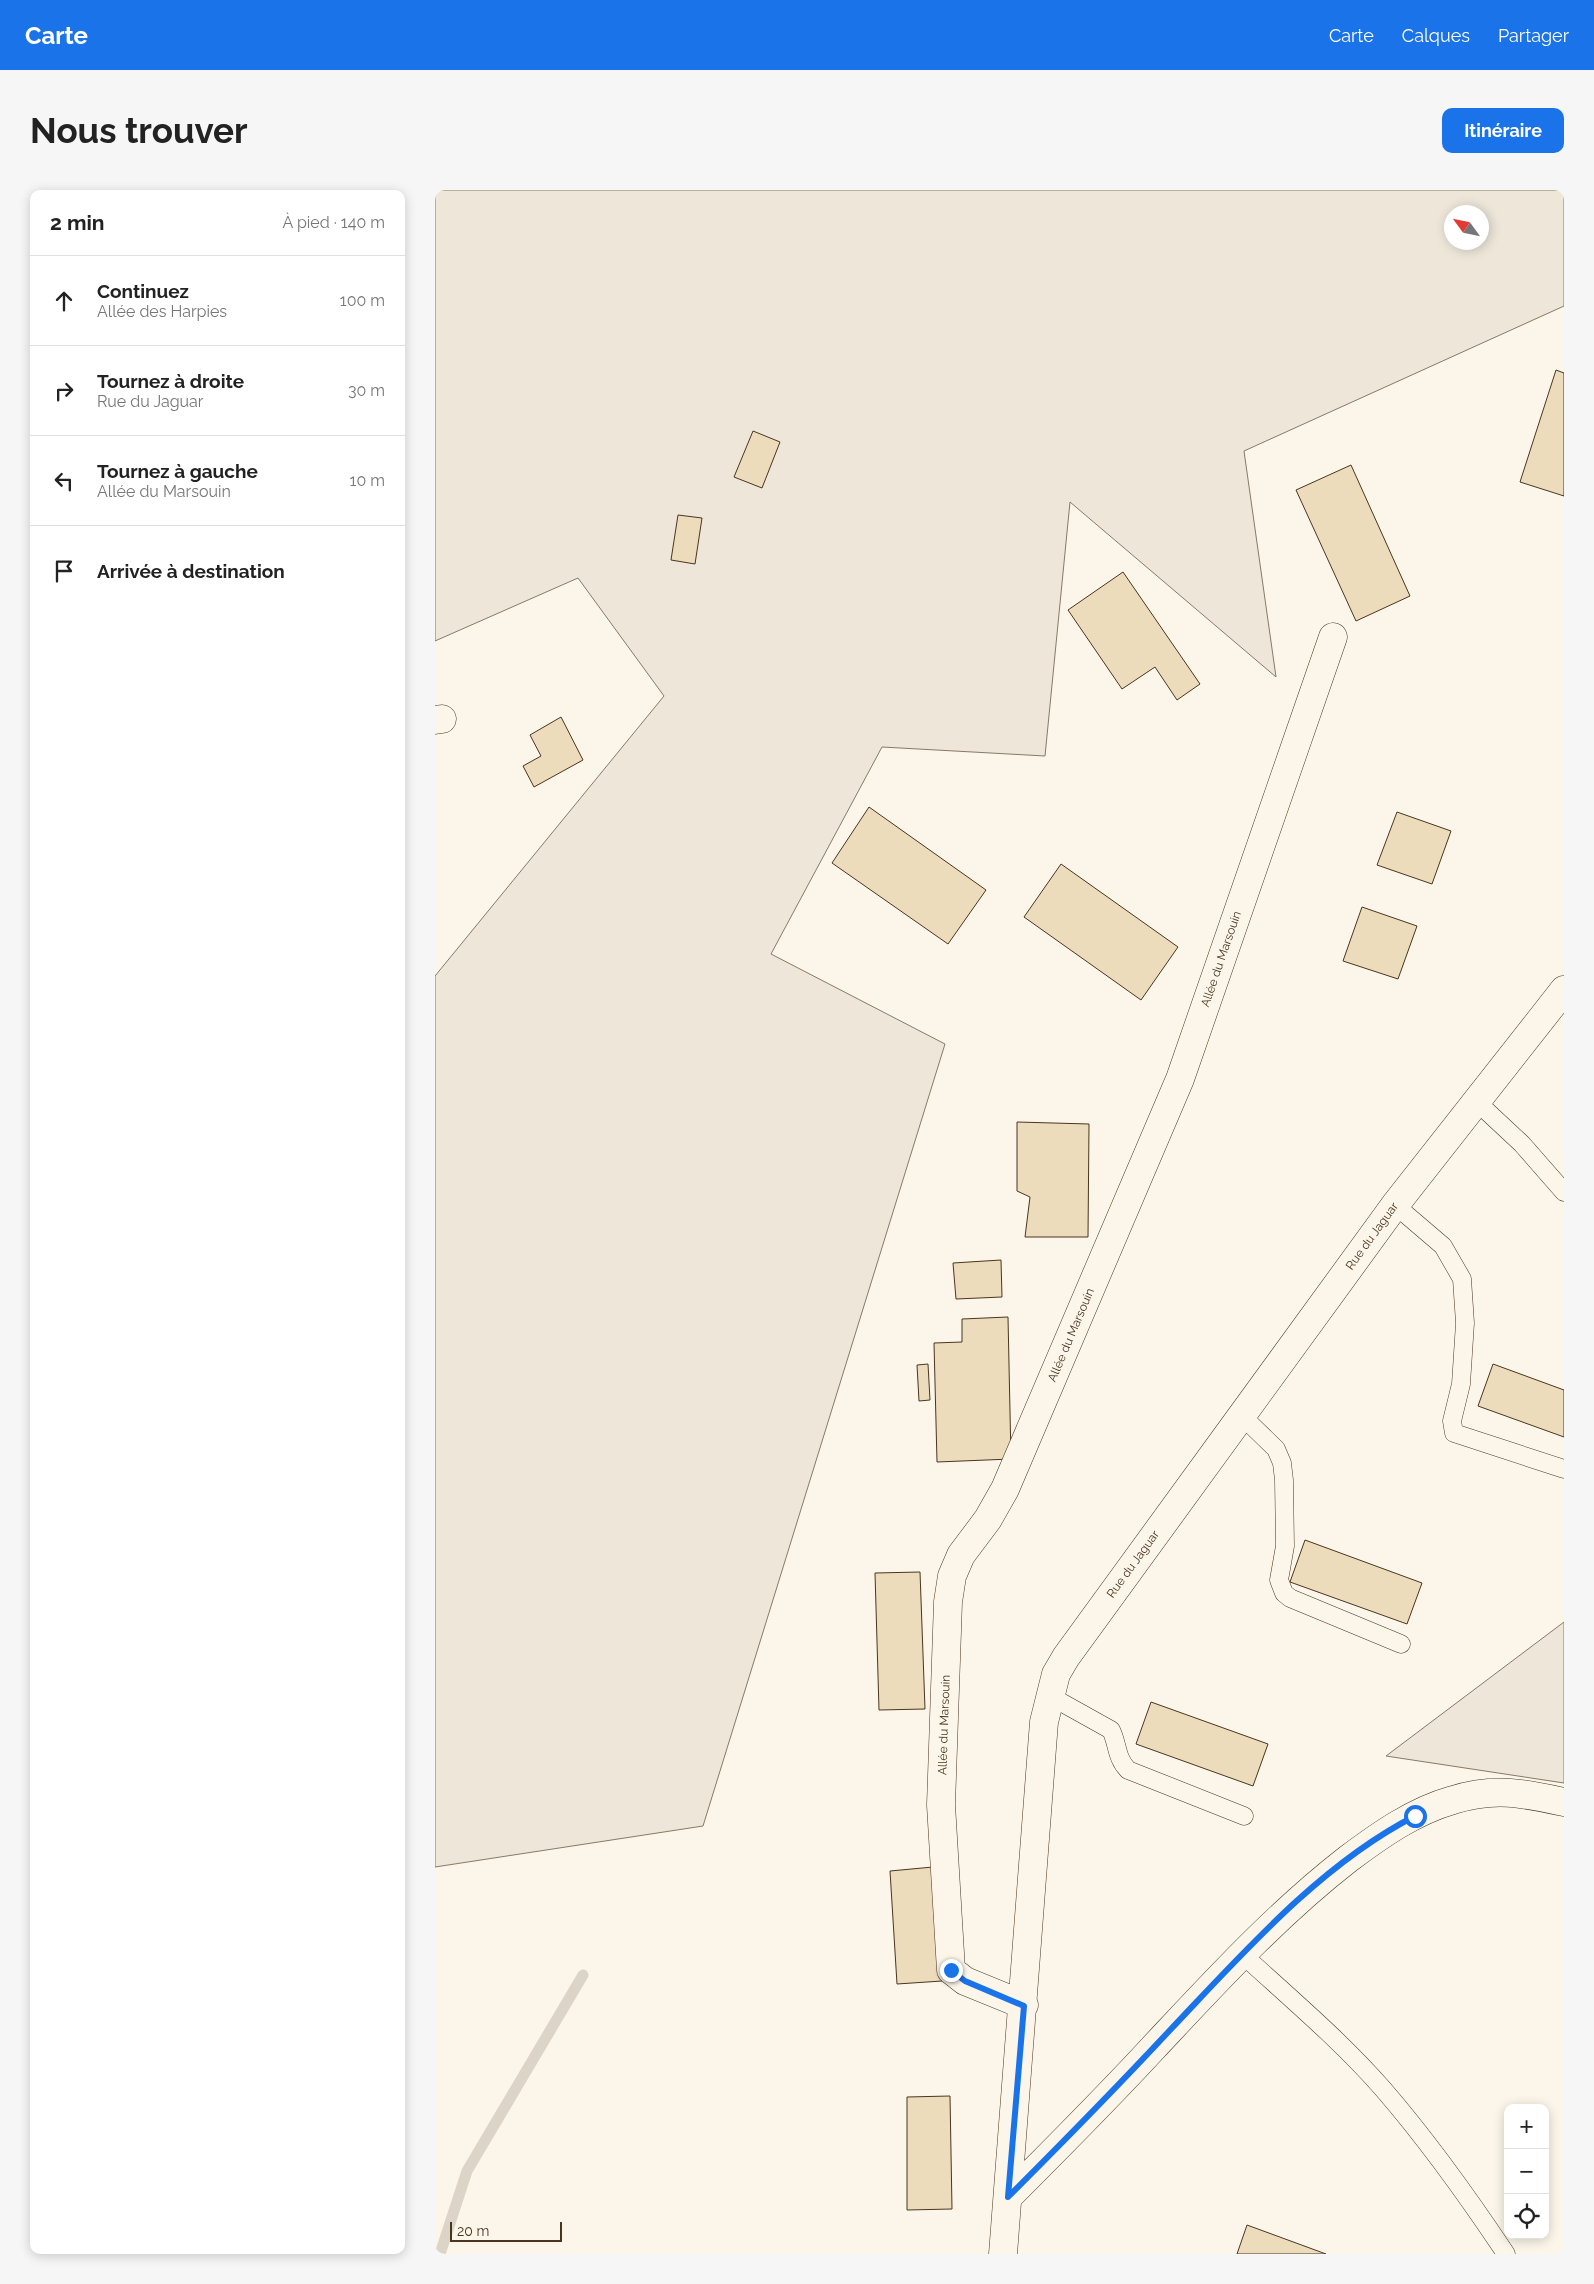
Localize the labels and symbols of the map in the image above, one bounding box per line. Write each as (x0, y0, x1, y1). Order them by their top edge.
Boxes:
north arrow (1444, 205, 1489, 250)
street label: Allée du Marsouin (1198, 909, 1244, 1009)
street label: Rue du Jaguar (1343, 1199, 1402, 1272)
street label: Allée du Marsouin (1045, 1286, 1097, 1384)
street label: Rue du Jaguar (1104, 1527, 1163, 1600)
street label: Allée du Marsouin (935, 1675, 953, 1775)
route start (1404, 1805, 1427, 1828)
route end (940, 1959, 963, 1982)
scale bar (450, 2219, 563, 2242)

